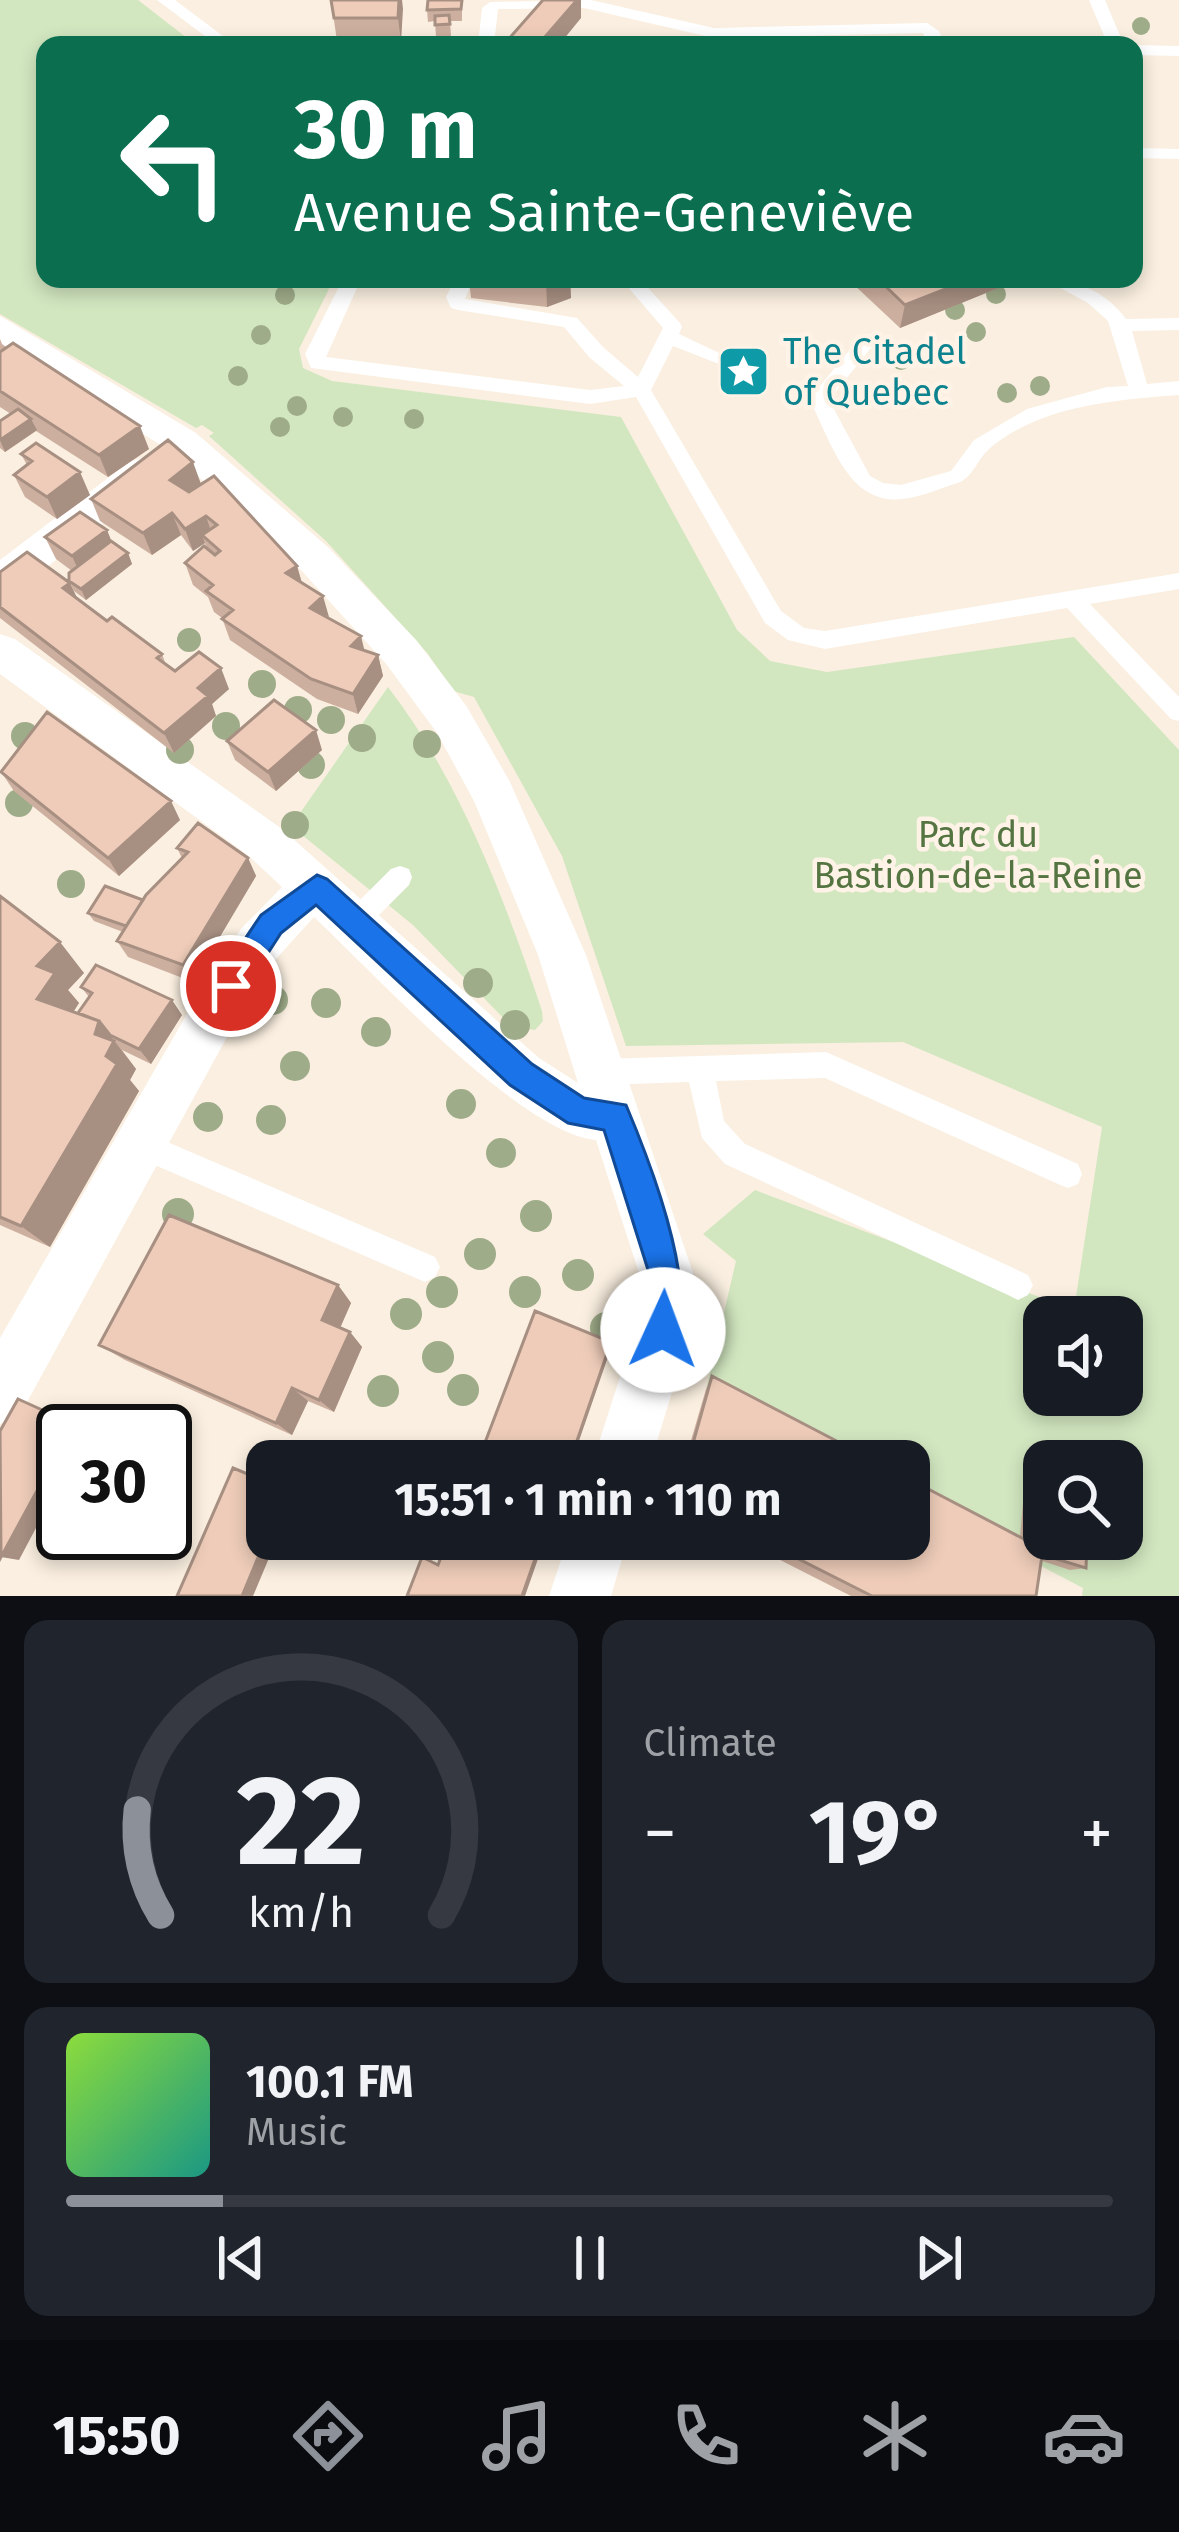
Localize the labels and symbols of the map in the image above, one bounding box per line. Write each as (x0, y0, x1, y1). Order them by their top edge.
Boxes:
place label: The Citadel of Quebec (783, 330, 966, 415)
place icon: The Citadel of Quebec (716, 344, 772, 400)
park label: Parc du Bastion-de-la-Reine (813, 813, 1143, 898)
pin (180, 935, 282, 1037)
position arrow (600, 1267, 726, 1393)
speed limit sign: 30 (36, 1404, 192, 1560)

